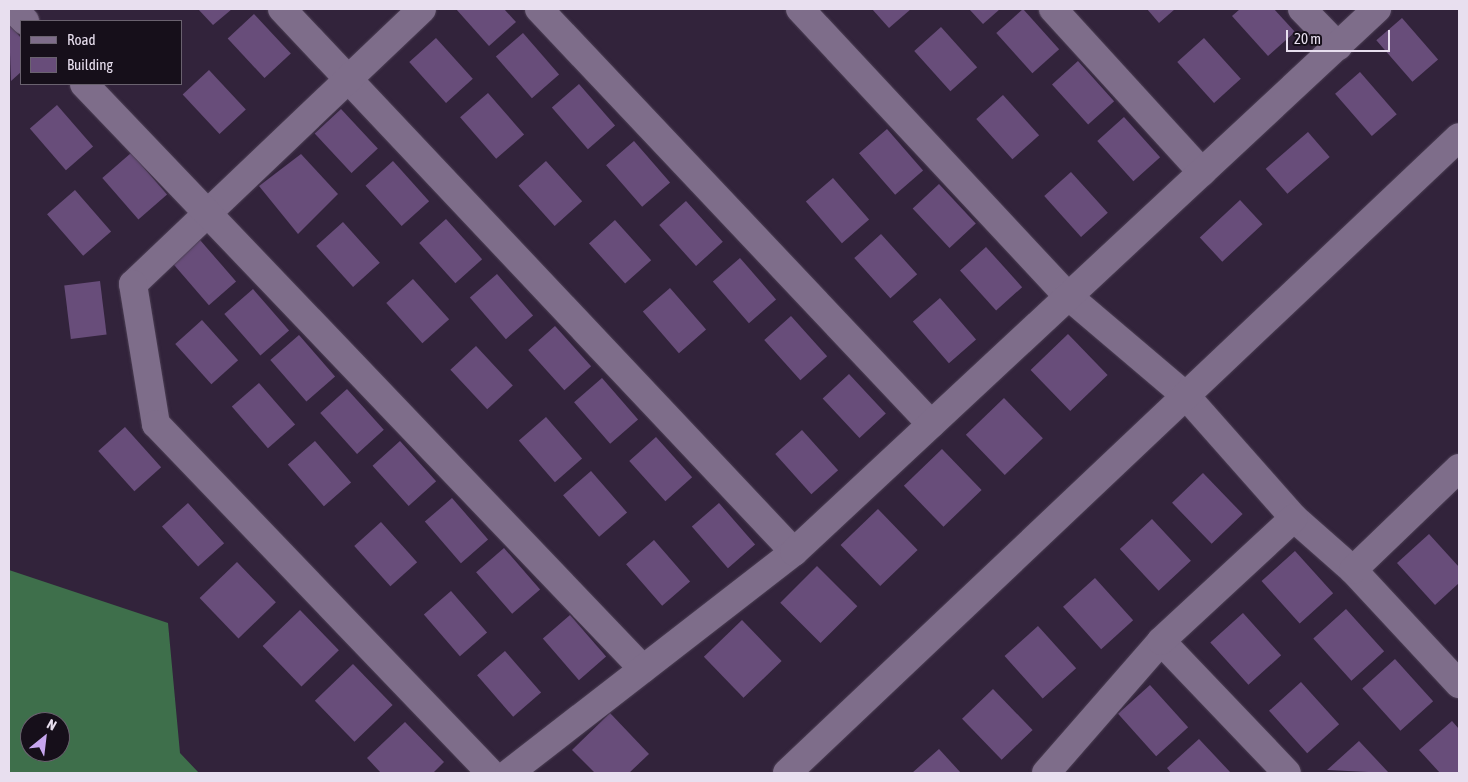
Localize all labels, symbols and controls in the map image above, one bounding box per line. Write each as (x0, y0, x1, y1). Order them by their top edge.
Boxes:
legend (20, 20, 182, 85)
scale bar (1288, 20, 1392, 52)
text: 20 m (1294, 30, 1321, 47)
text: Road (67, 31, 96, 48)
text: Building (67, 56, 113, 73)
north arrow (20, 712, 70, 762)
text: N (44, 716, 59, 734)

